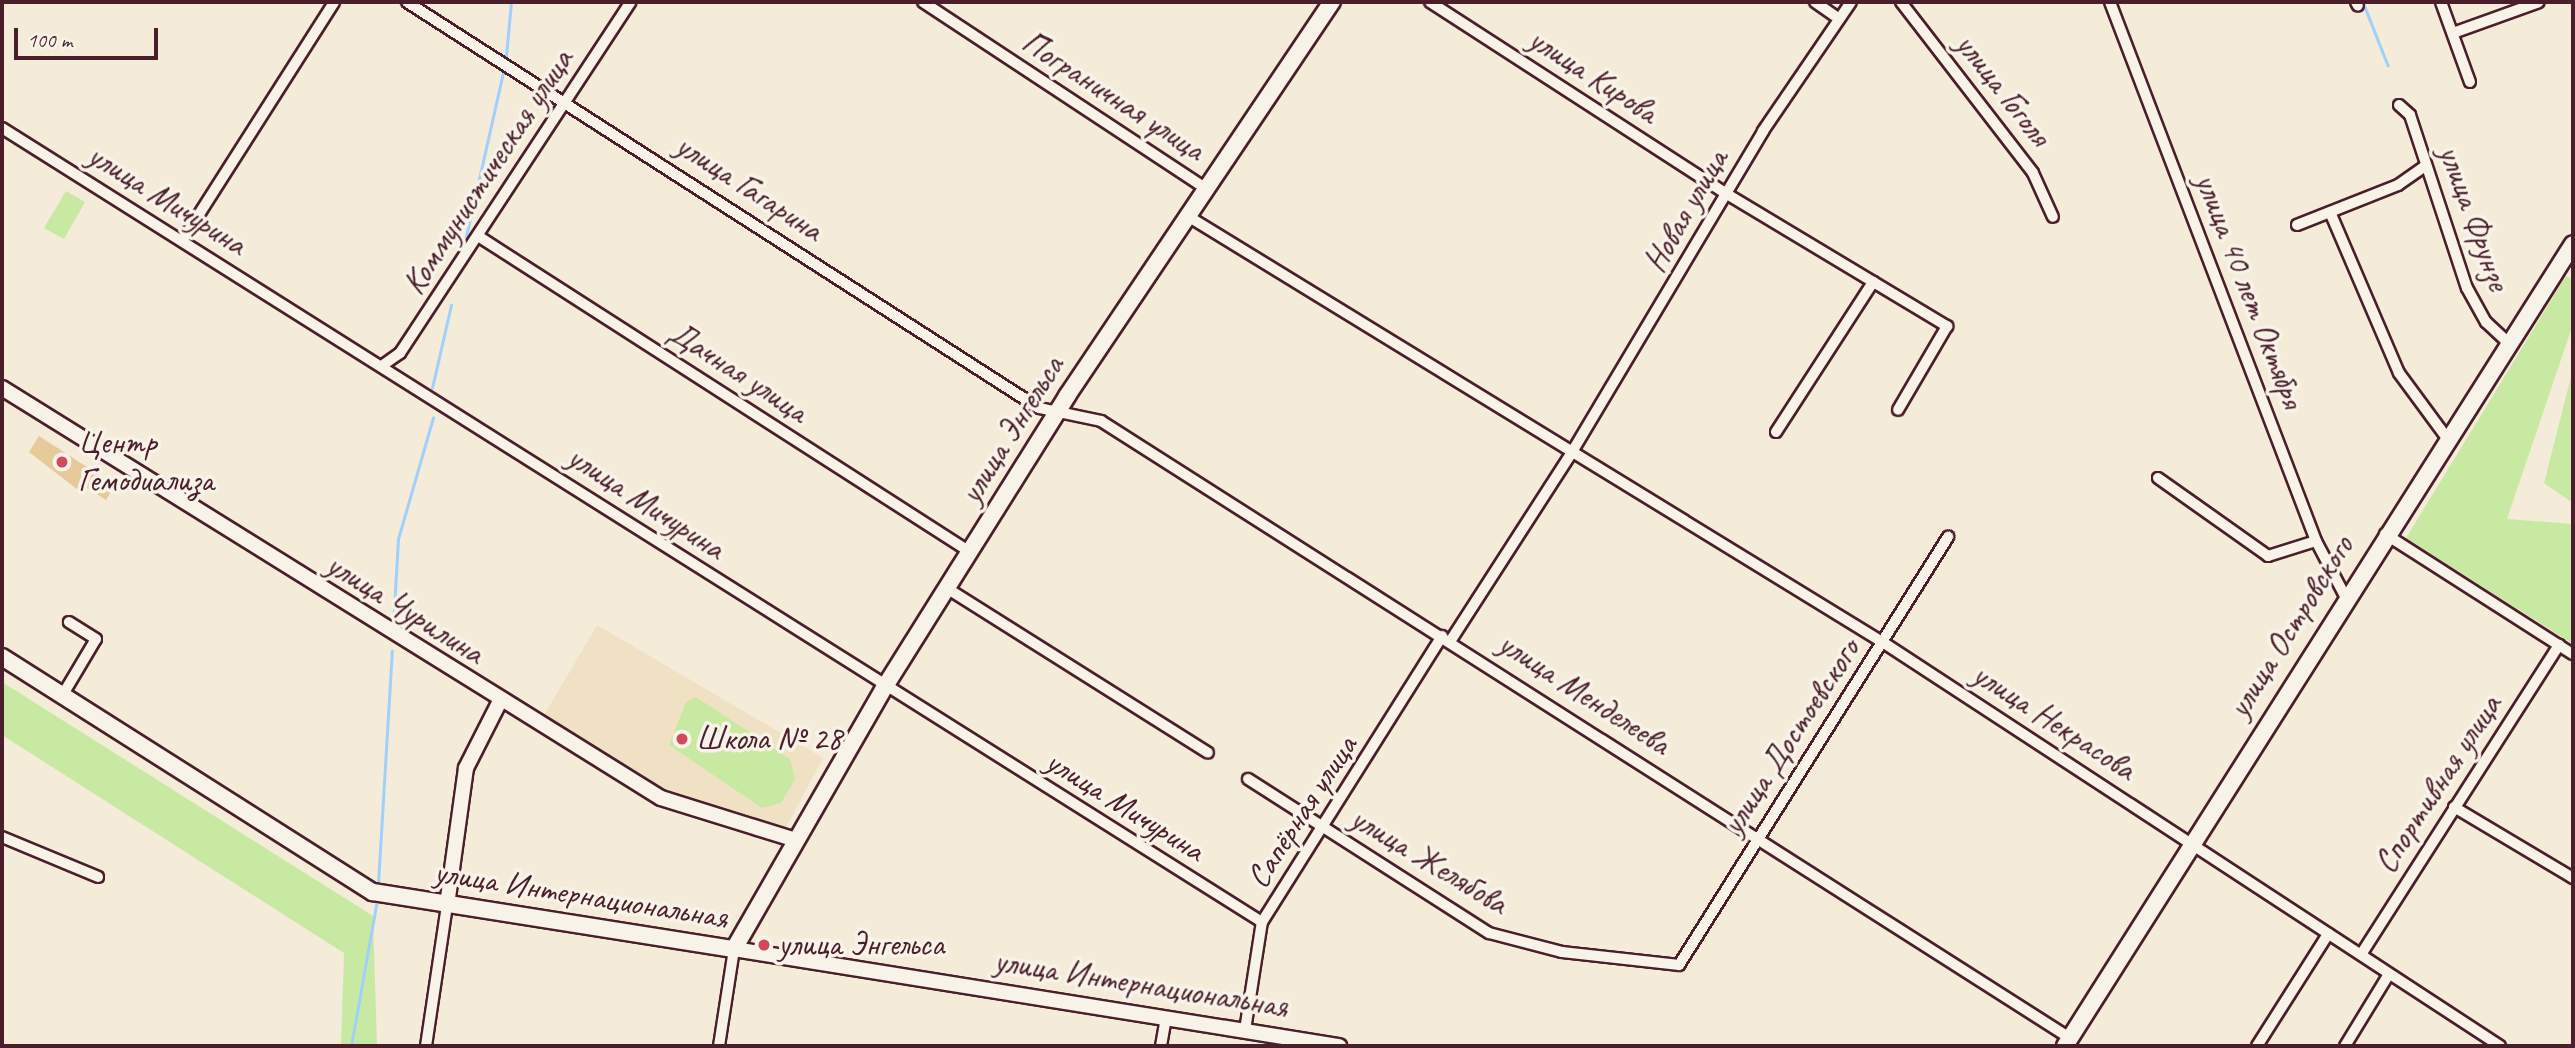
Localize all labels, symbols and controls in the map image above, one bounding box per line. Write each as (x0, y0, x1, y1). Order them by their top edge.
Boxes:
scale bar (18, 14, 161, 58)
street label: улица Кирова (1521, 20, 1665, 132)
street label: Пограничная улица (1013, 22, 1213, 170)
street label: улица Гоголя (1947, 26, 2059, 154)
text: 100 m (27, 27, 72, 53)
street label: Коммунистическая улица (394, 41, 582, 303)
street label: улица Гагарина (668, 126, 830, 250)
street label: улица Мичурина (80, 135, 254, 265)
street label: улица Фрунзе (2430, 141, 2518, 295)
street label: Новая улица (1635, 142, 1737, 280)
street label: улица 40 лет Октября (2185, 166, 2313, 416)
street label: Дачная улица (661, 312, 815, 432)
street label: улица Энгельса (951, 349, 1073, 511)
place label: Центр Гемодиализа (78, 423, 214, 501)
street label: улица Мичурина (560, 437, 732, 569)
marker: Центр Гемодиализа (52, 452, 72, 472)
street label: улица Островского (2219, 527, 2363, 727)
street label: улица Чурилина (320, 545, 490, 673)
street label: улица Менделеева (1491, 624, 1677, 764)
street label: улица Достоевского (1713, 631, 1869, 843)
street label: улица Некрасова (1965, 654, 2143, 790)
street label: Спортивная улица (2365, 687, 2511, 881)
place label: Школа № 28 (696, 719, 842, 759)
street label: Сапёрная улица (1238, 728, 1366, 896)
marker: Школа № 28 (674, 731, 690, 747)
street label: улица Мичурина (1038, 741, 1212, 871)
street label: улица Желябова (1343, 799, 1515, 923)
street label: улица Интернациональная (430, 852, 732, 938)
place label: улица Энгельса (778, 925, 945, 965)
marker: улица Энгельса (756, 937, 772, 953)
street label: улица Интернациональная (990, 941, 1292, 1027)

